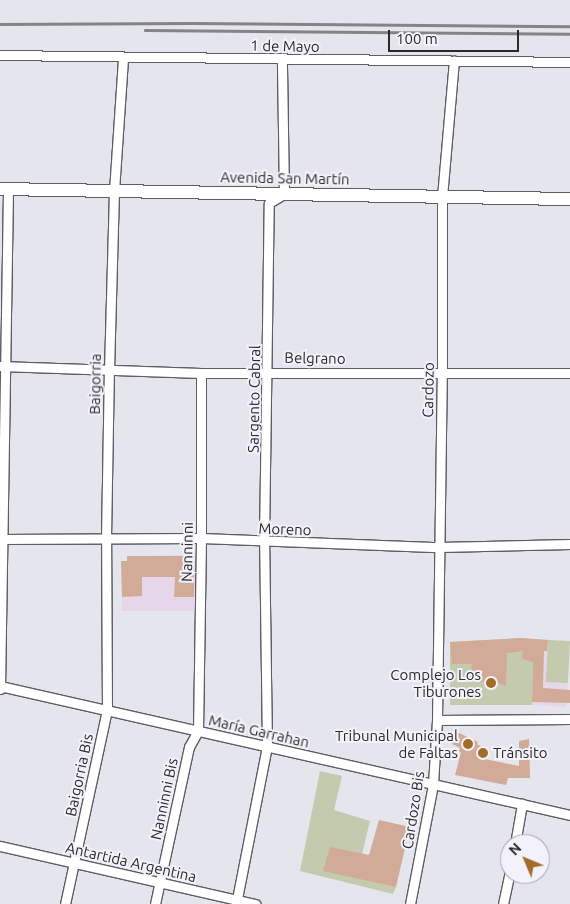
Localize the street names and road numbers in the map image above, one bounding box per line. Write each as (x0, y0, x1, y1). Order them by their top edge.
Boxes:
street label: 1 de Mayo (250, 36, 320, 56)
street label: Avenida San Martín (220, 168, 350, 188)
street label: Sargento Cabral (244, 345, 264, 453)
street label: Belgrano (284, 348, 346, 368)
street label: Baigorria (85, 353, 105, 415)
street label: Cardozo (419, 362, 437, 418)
street label: Moreno (258, 519, 312, 539)
street label: Nanninni (177, 522, 197, 582)
street label: María Garrahan (207, 711, 311, 751)
street label: Baigorria Bis (61, 732, 97, 818)
street label: Nanninni Bis (147, 756, 181, 842)
street label: Cardozo Bis (398, 770, 428, 850)
street label: Antartida Argentina (64, 838, 198, 886)

